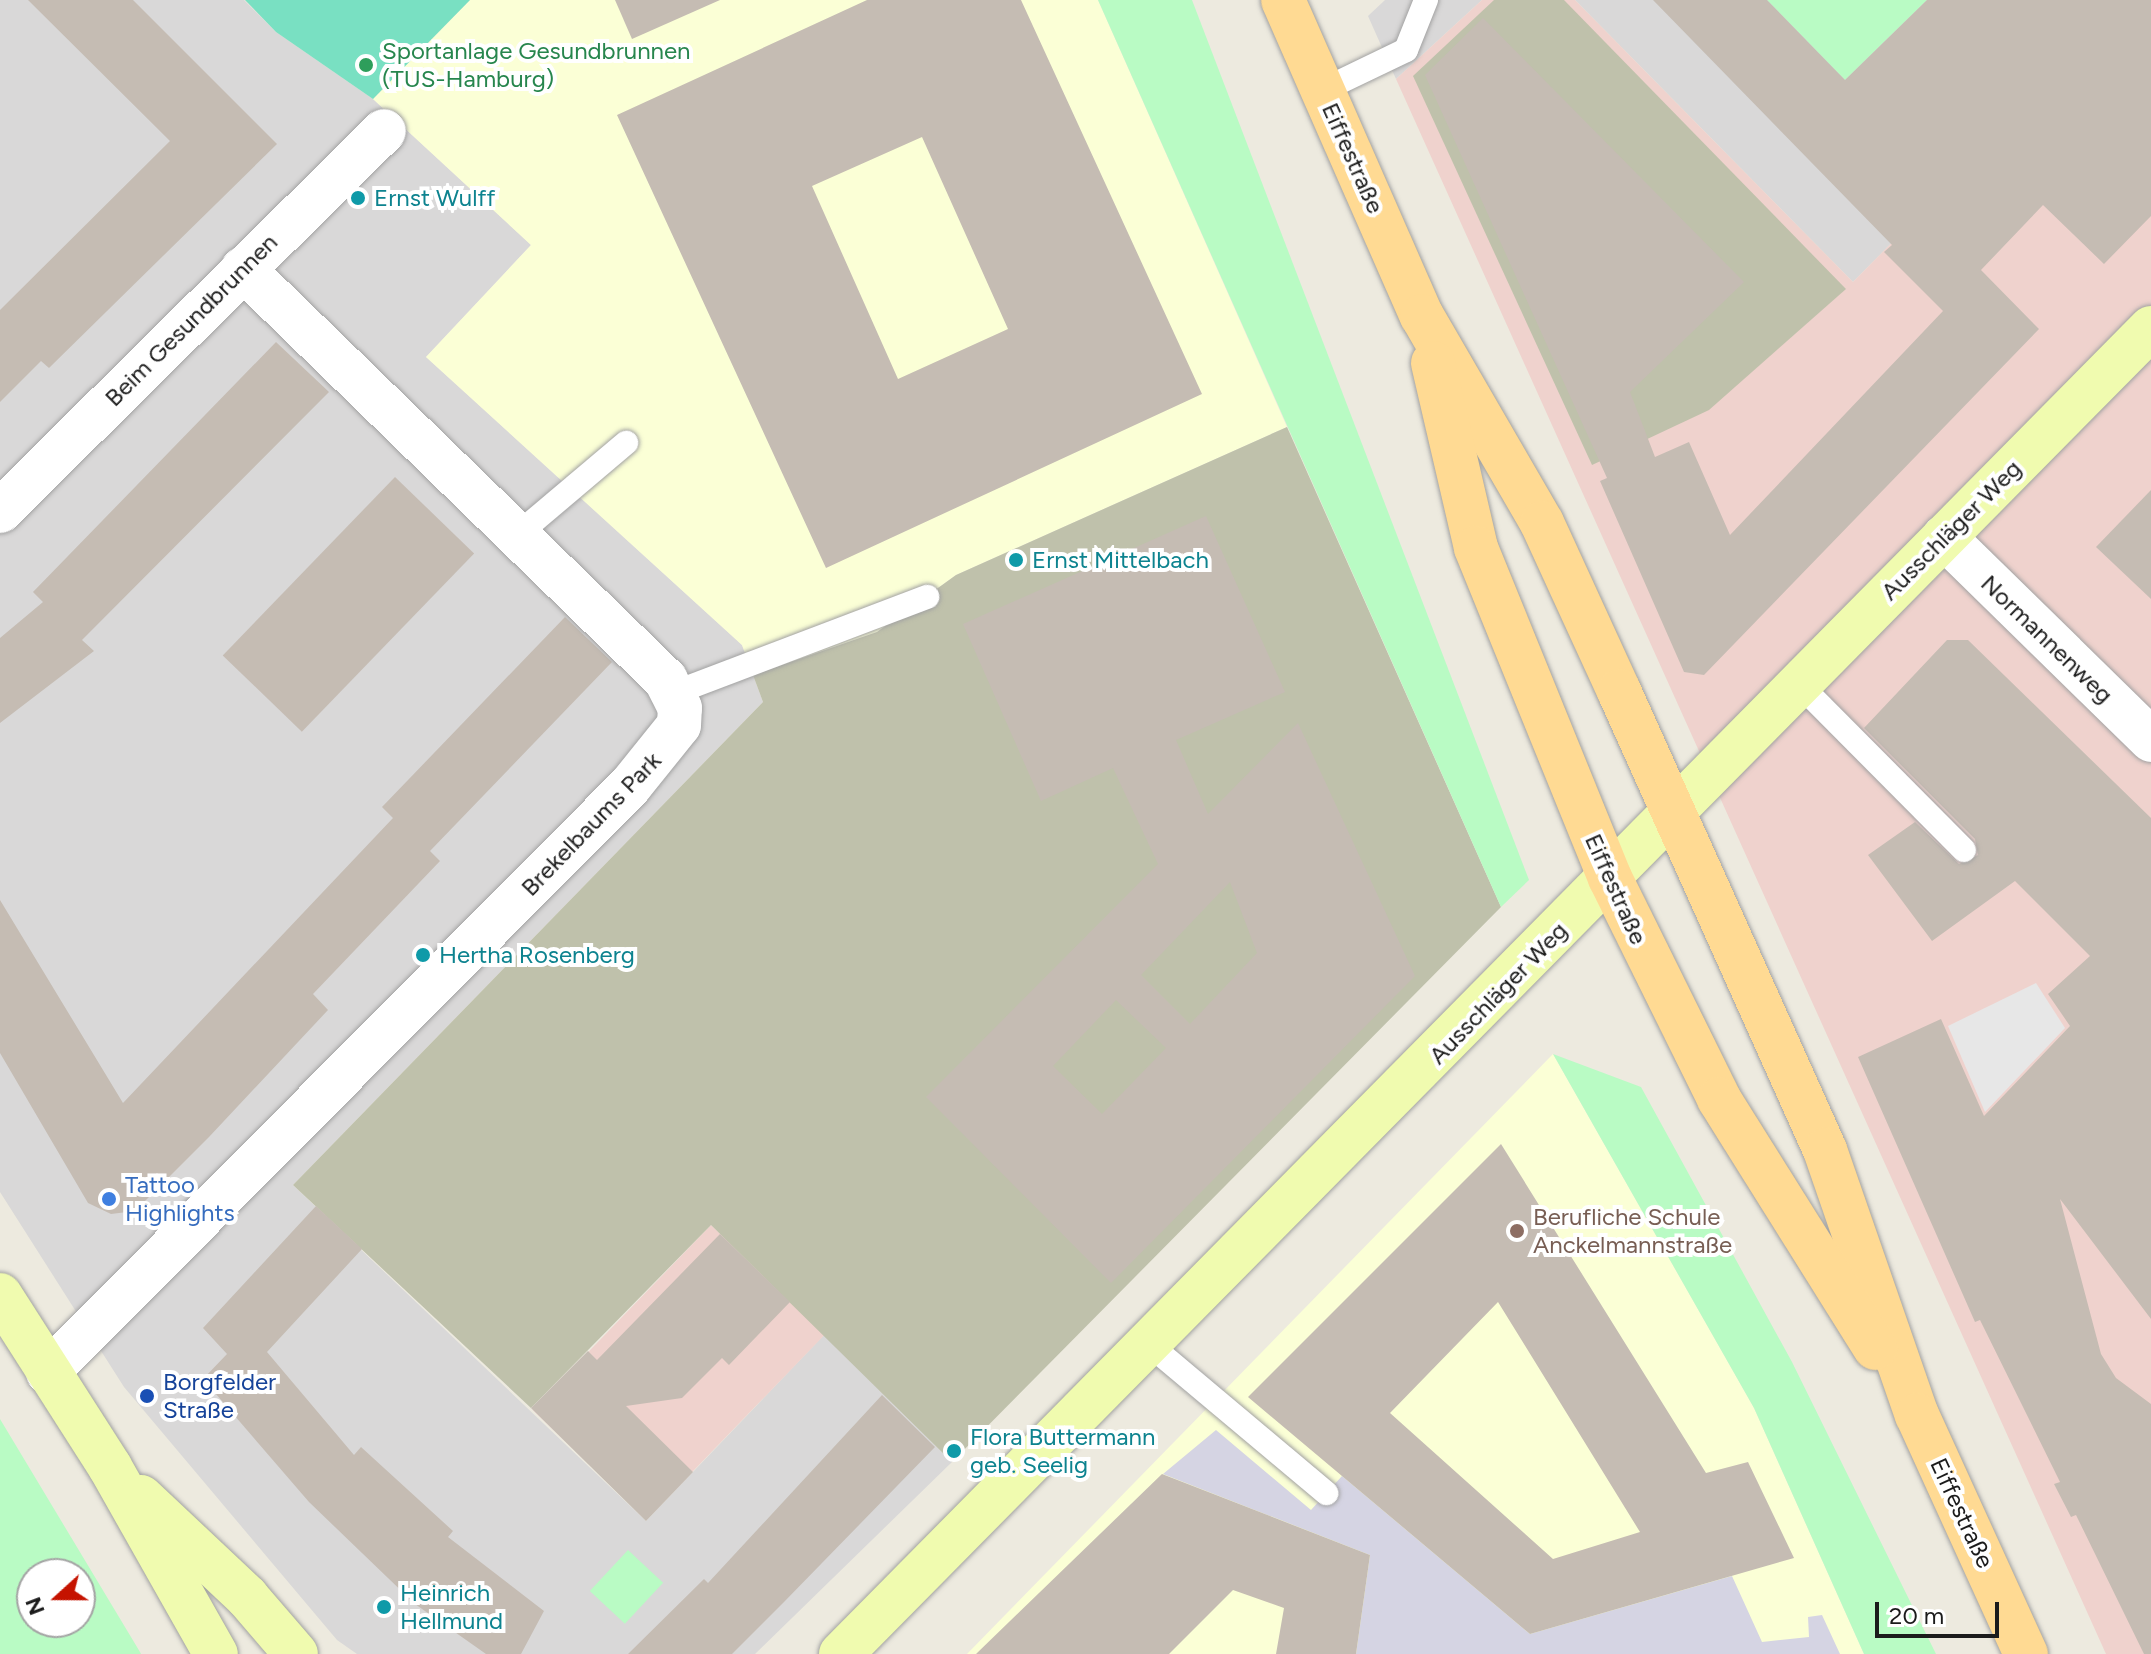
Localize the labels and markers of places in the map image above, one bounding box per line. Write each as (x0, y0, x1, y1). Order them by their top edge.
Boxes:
place label: Sportanlage Gesundbrunnen (TUS-Hamburg) (382, 37, 690, 93)
marker: Sportanlage Gesundbrunnen (TUS-Hamburg) (357, 56, 375, 74)
place label: Ernst Wulff (374, 184, 495, 212)
marker: Ernst Wulff (349, 189, 367, 207)
place label: Ernst Mittelbach (1032, 546, 1209, 574)
marker: Ernst Mittelbach (1007, 551, 1025, 569)
place label: Hertha Rosenberg (439, 941, 635, 969)
marker: Hertha Rosenberg (414, 946, 432, 964)
place label: Tattoo Highlights (125, 1171, 235, 1227)
marker: Tattoo Highlights (100, 1190, 118, 1208)
place label: Berufliche Schule Anckelmannstraße (1533, 1203, 1732, 1259)
marker: Berufliche Schule Anckelmannstraße (1508, 1222, 1526, 1240)
place label: Borgfelder Straße (163, 1368, 276, 1424)
marker: Borgfelder Straße (138, 1387, 156, 1405)
place label: Flora Buttermann geb. Seelig (970, 1423, 1155, 1479)
marker: Flora Buttermann geb. Seelig (945, 1442, 963, 1460)
place label: Heinrich Hellmund (400, 1579, 503, 1635)
marker: Heinrich Hellmund (375, 1598, 393, 1616)

